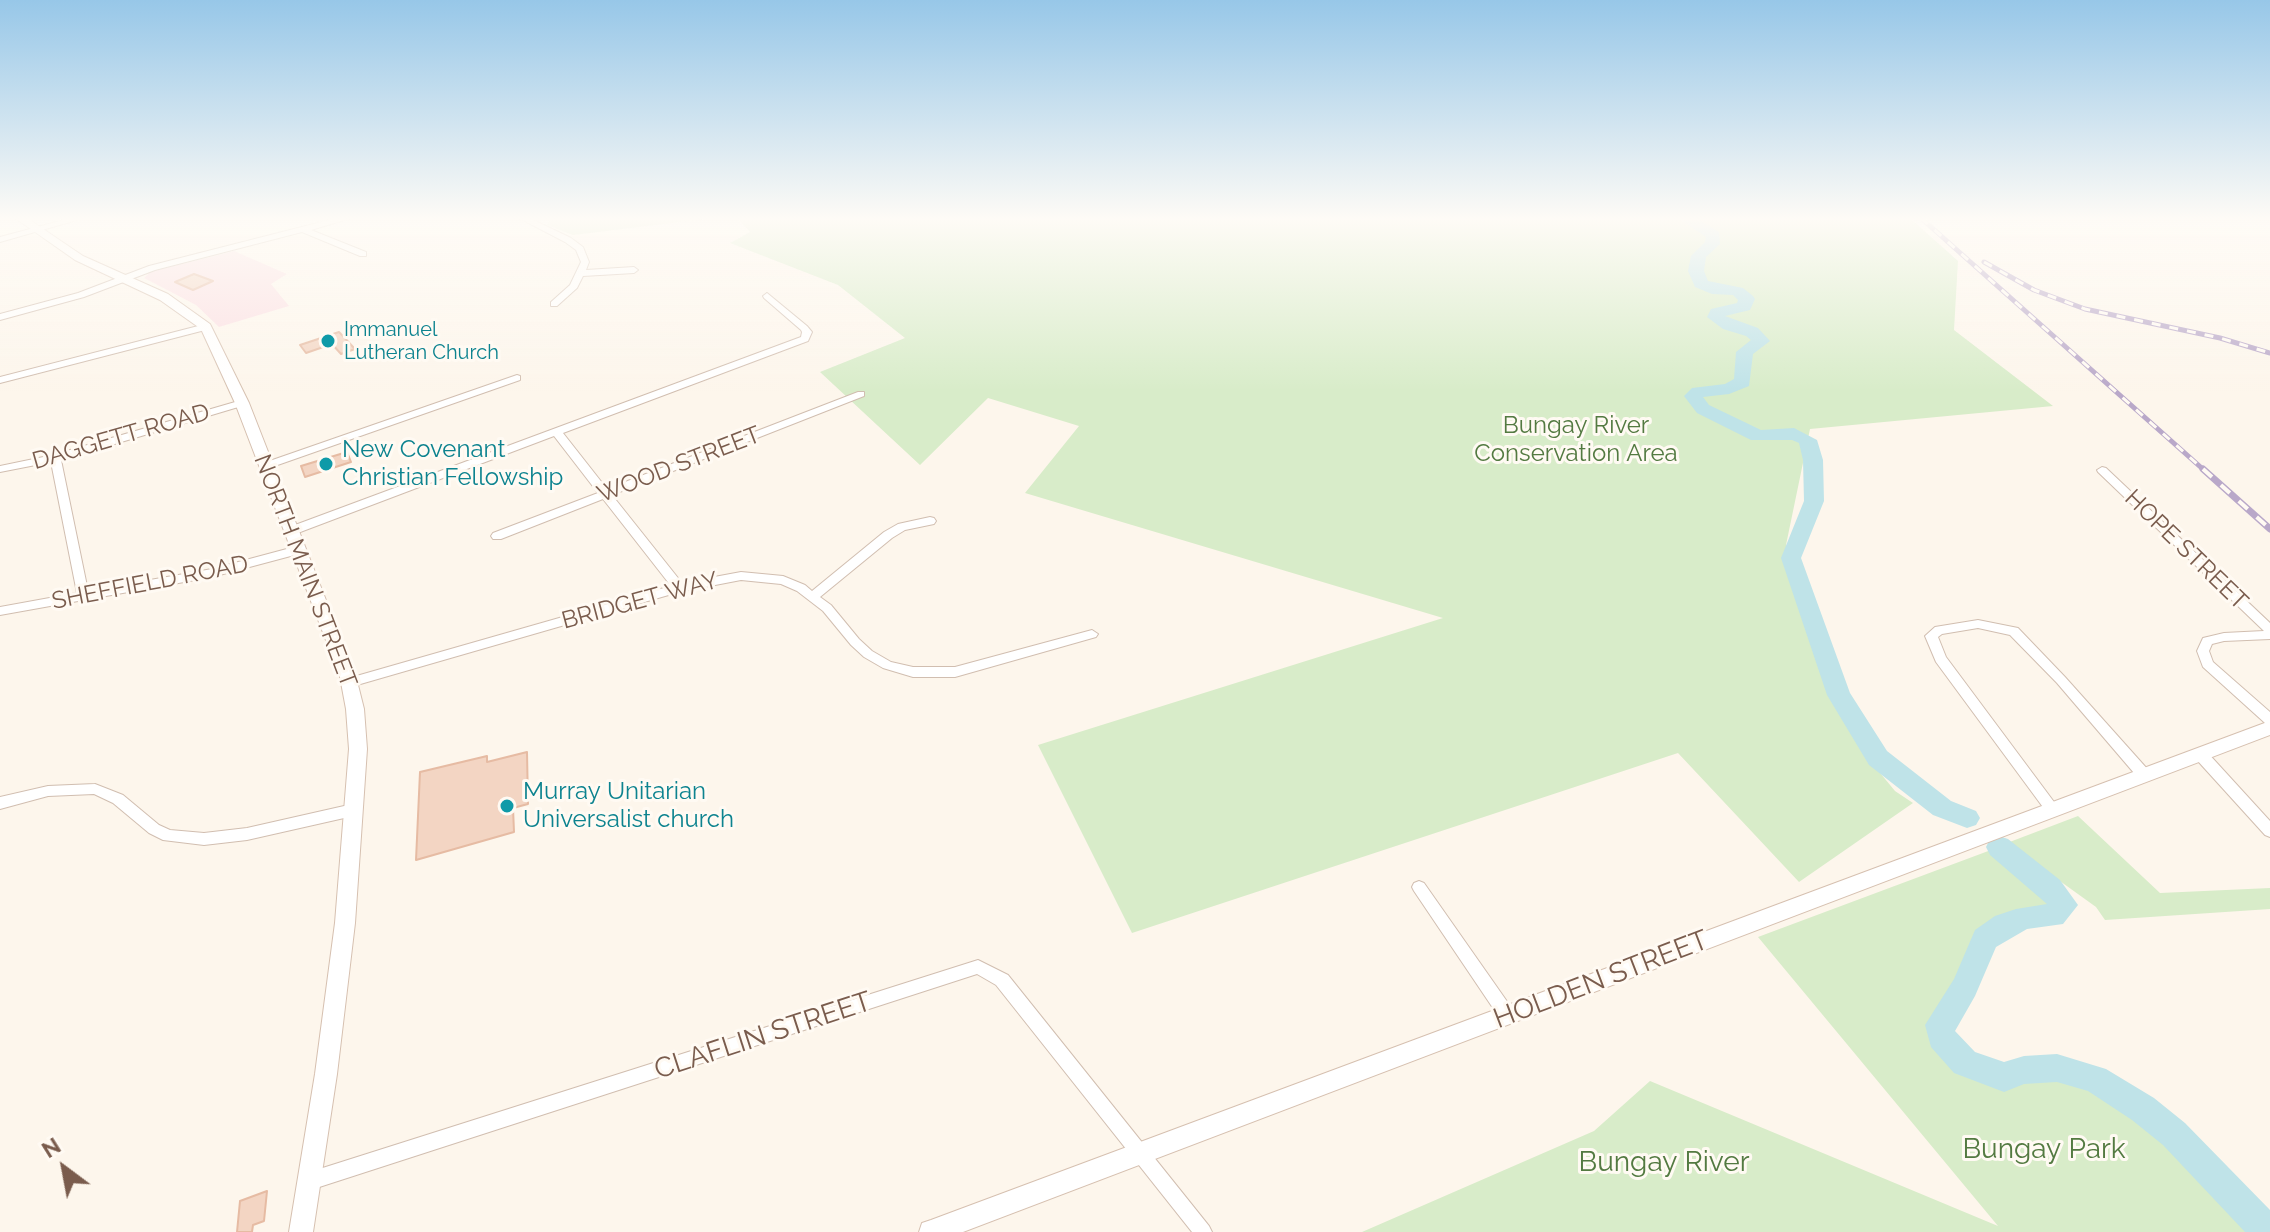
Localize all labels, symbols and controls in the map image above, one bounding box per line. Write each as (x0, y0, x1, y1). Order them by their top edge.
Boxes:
place label: Immanuel Lutheran Church (344, 318, 499, 365)
marker: Immanuel Lutheran Church (319, 332, 337, 350)
street label: DAGGETT ROAD (29, 398, 213, 476)
park label: Bungay River Conservation Area (1474, 412, 1678, 468)
street label: WOOD STREET (593, 421, 765, 509)
place label: New Covenant Christian Fellowship (342, 436, 563, 492)
street label: NORTH MAIN STREET (247, 450, 363, 692)
marker: New Covenant Christian Fellowship (317, 455, 335, 473)
street label: HOPE STREET (2118, 484, 2254, 616)
street label: SHEFFIELD ROAD (49, 550, 251, 616)
street label: BRIDGET WAY (559, 566, 721, 636)
place label: Murray Unitarian Universalist church (523, 778, 734, 834)
marker: Murray Unitarian Universalist church (498, 797, 516, 815)
street label: HOLDEN STREET (1489, 924, 1713, 1036)
street label: CLAFLIN STREET (650, 985, 876, 1087)
north arrow (24, 1128, 104, 1208)
text: N (37, 1132, 65, 1163)
park label: Bungay Park (1962, 1133, 2126, 1167)
park label: Bungay River (1579, 1146, 1749, 1180)

